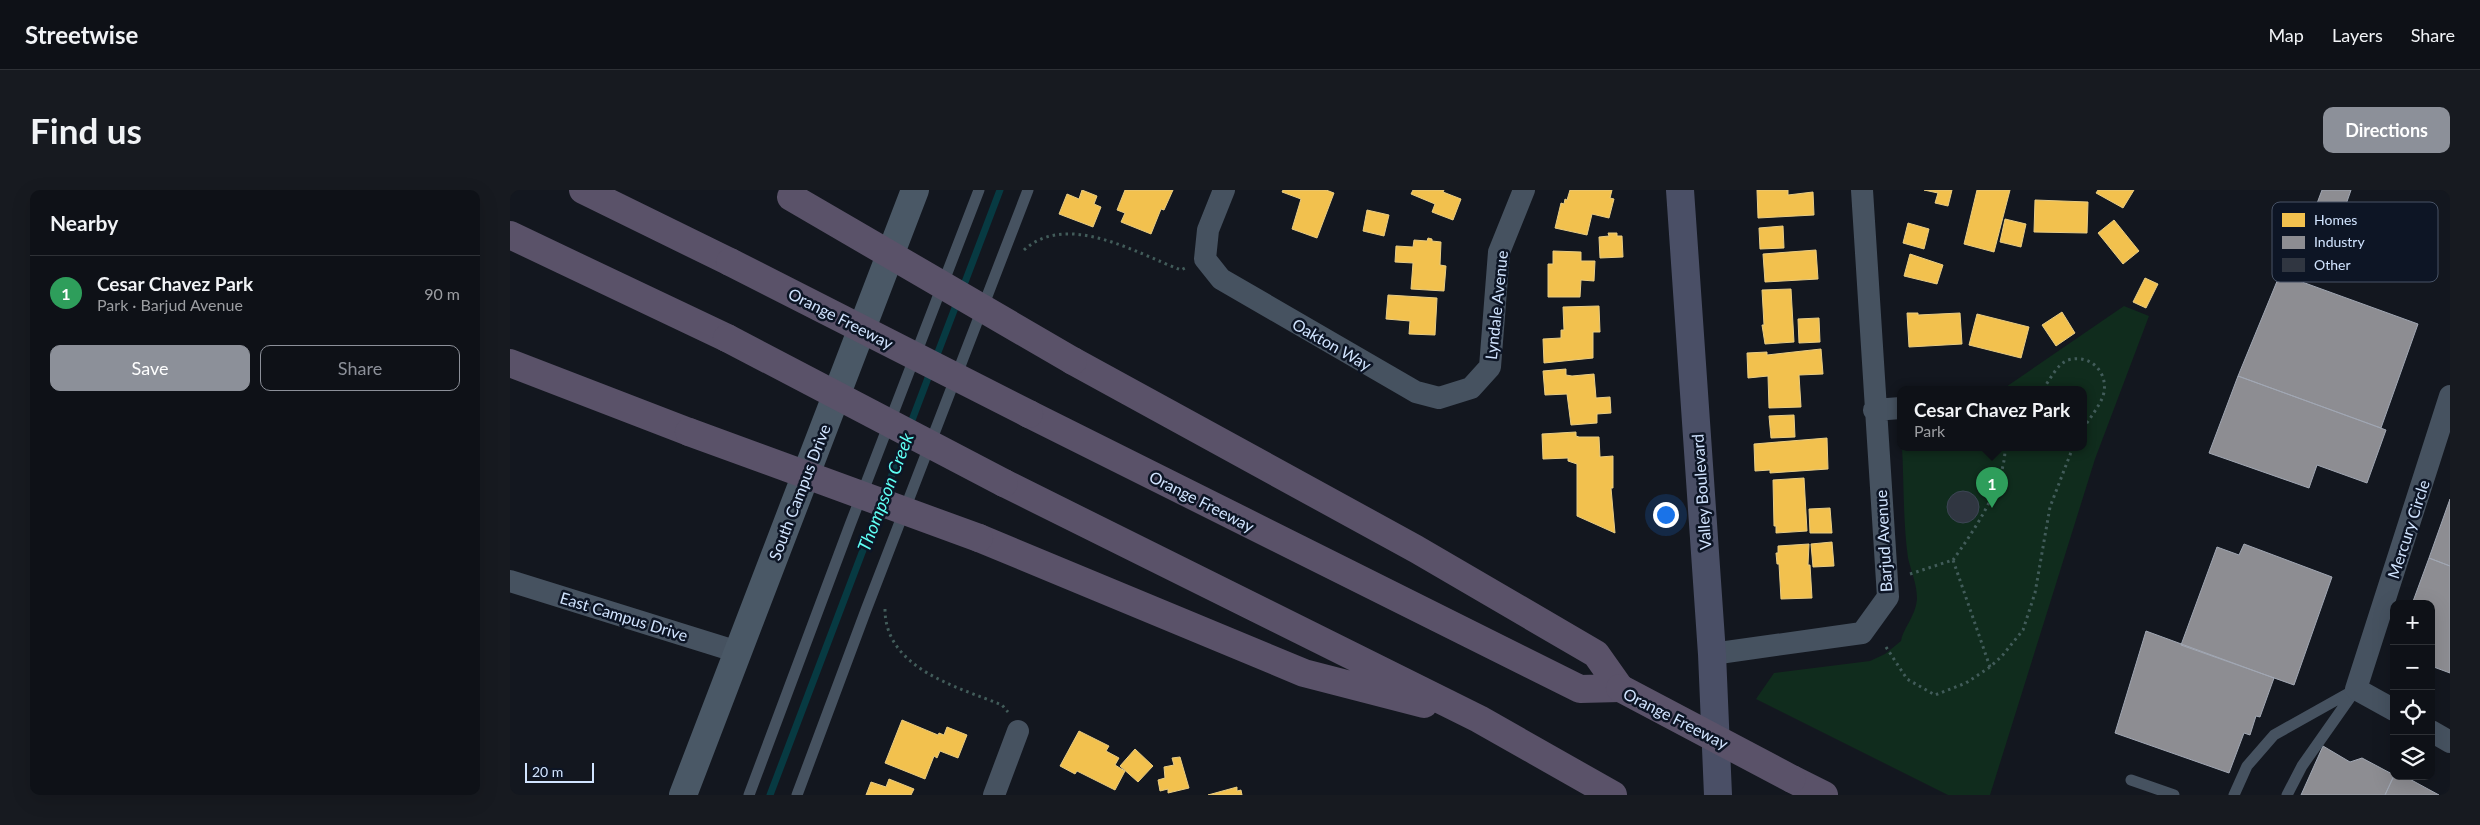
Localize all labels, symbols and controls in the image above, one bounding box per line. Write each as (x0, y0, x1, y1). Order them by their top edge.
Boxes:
text: Streetwise (25, 20, 138, 49)
text: Map (2268, 24, 2304, 46)
text: Layers (2332, 24, 2383, 46)
text: Share (2411, 24, 2455, 46)
button: Directions (2323, 107, 2450, 153)
text: Find us (30, 109, 142, 151)
legend (2272, 202, 2438, 282)
text: Nearby (50, 210, 118, 235)
text: Homes (2314, 211, 2357, 228)
text: Industry (2314, 233, 2365, 250)
street label: Lyndale Avenue (1481, 250, 1511, 360)
text: Other (2314, 256, 2351, 273)
text: Cesar Chavez Park (97, 272, 253, 295)
street label: Orange Freeway (785, 283, 897, 353)
text: 1 (61, 284, 71, 303)
text: 90 m (424, 284, 460, 303)
text: Park · Barjud Avenue (97, 295, 243, 314)
street label: Oakton Way (1289, 314, 1375, 375)
button: Save (50, 345, 250, 391)
button: Share (260, 345, 460, 391)
popup (1897, 386, 2087, 451)
text: Cesar Chavez Park (1914, 398, 2070, 421)
street label: South Campus Drive (764, 421, 834, 563)
text: Park (1914, 421, 1945, 440)
water label: Thompson Creek (852, 429, 918, 554)
street label: Valley Boulevard (1687, 433, 1715, 551)
street label: Orange Freeway (1146, 466, 1258, 536)
pin: 1 (1976, 467, 2008, 508)
street label: Mercury Circle (2383, 477, 2433, 581)
street label: Barjud Avenue (1871, 489, 1895, 593)
your location (1653, 502, 1679, 528)
street label: East Campus Drive (558, 588, 690, 644)
map controls (2390, 600, 2435, 780)
button: + (2390, 600, 2435, 645)
button: − (2390, 645, 2435, 690)
street label: Orange Freeway (1620, 683, 1732, 753)
button: locate (2390, 690, 2435, 735)
button: layers (2390, 735, 2435, 780)
scale bar (525, 760, 594, 783)
text: 20 m (532, 763, 563, 780)

